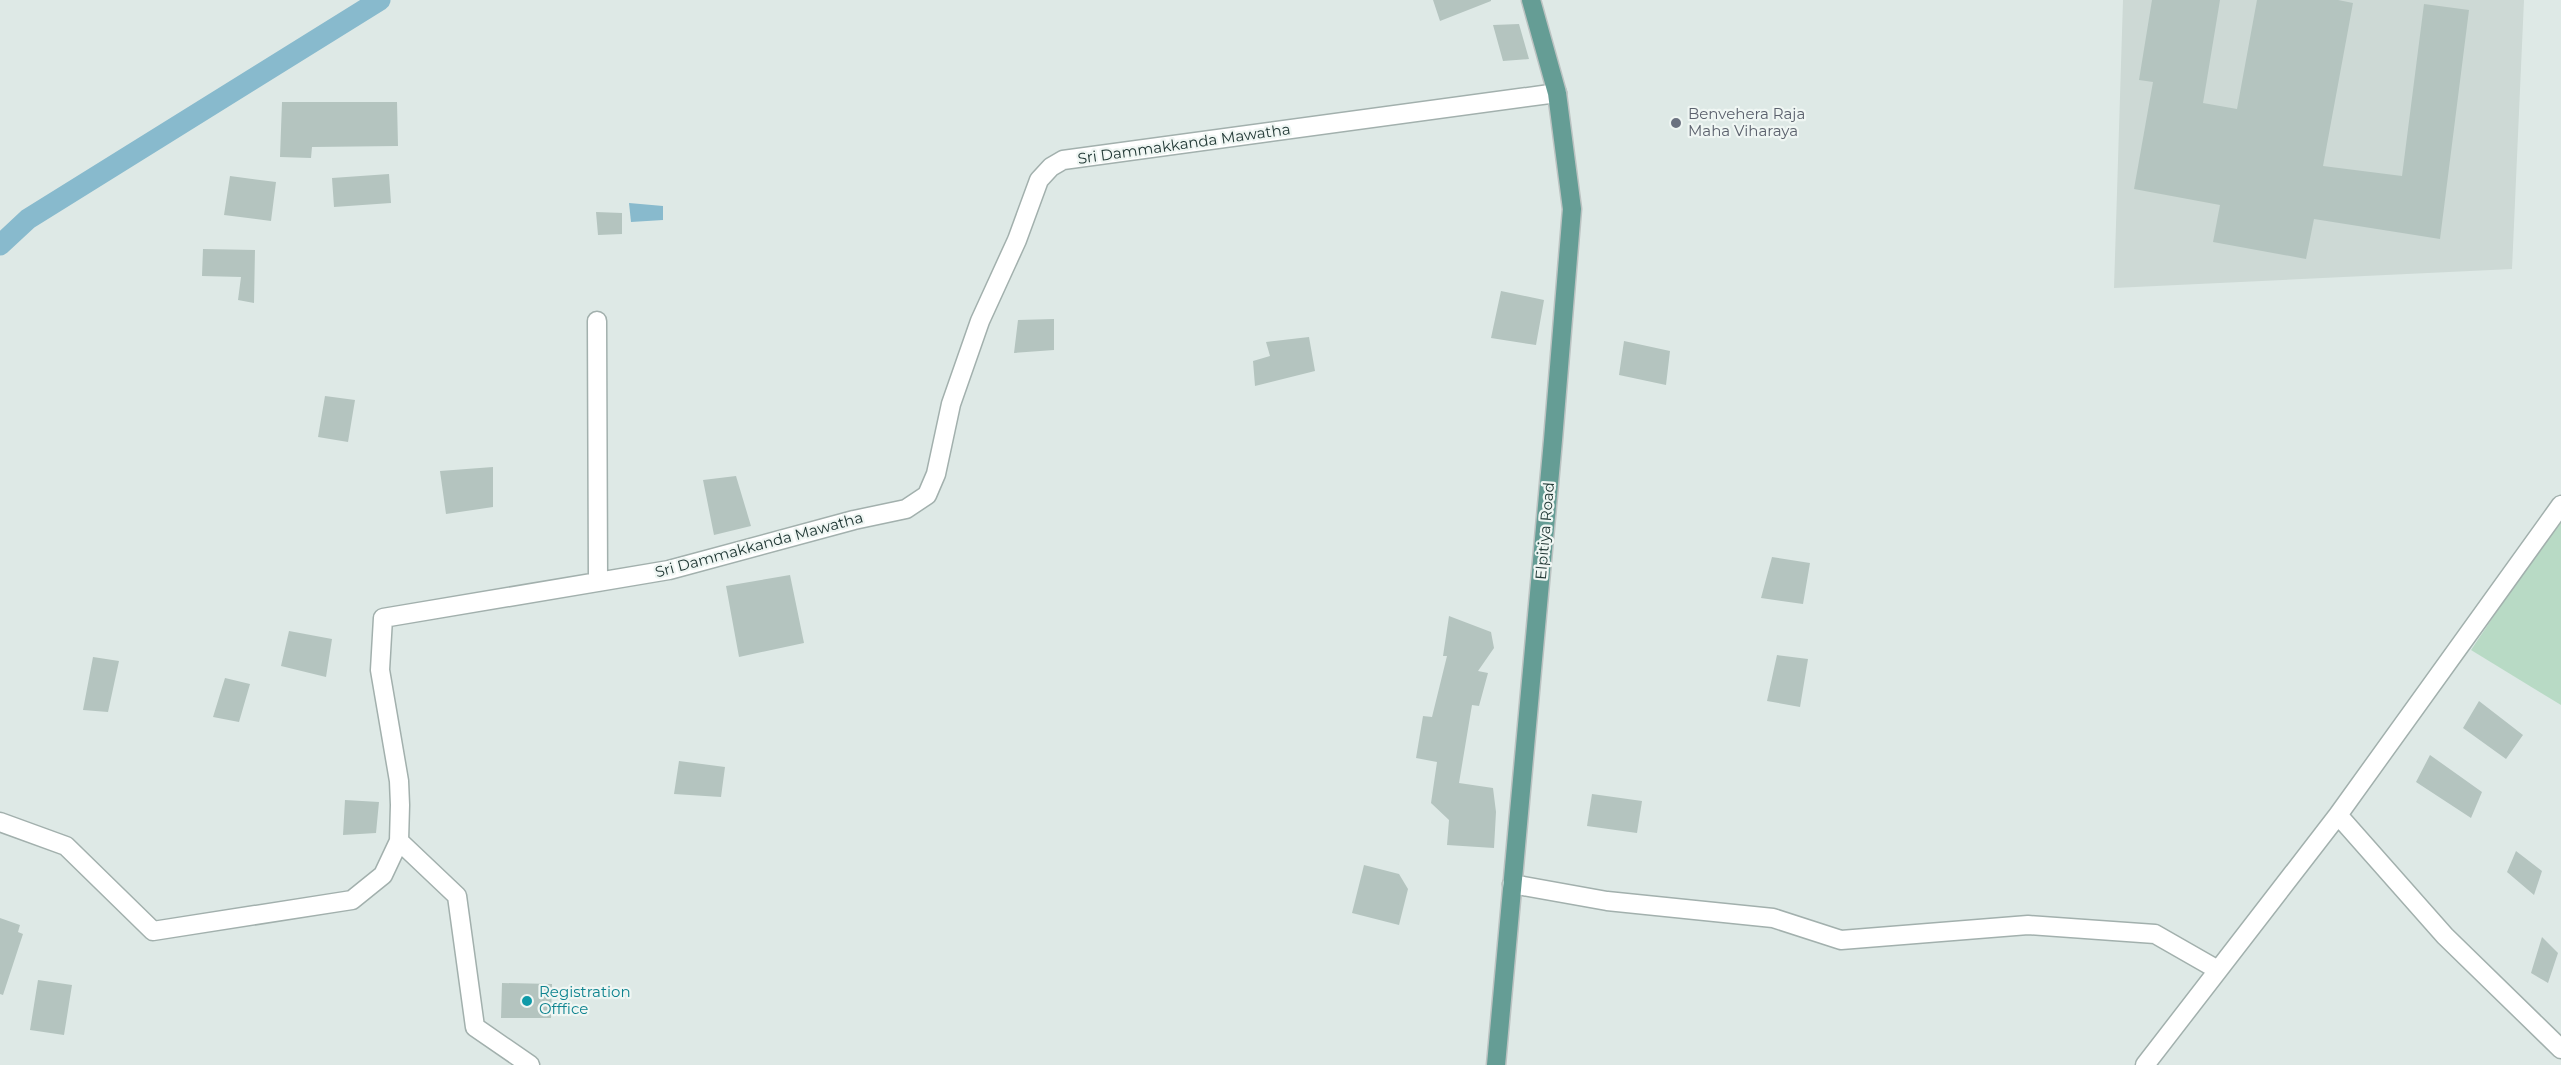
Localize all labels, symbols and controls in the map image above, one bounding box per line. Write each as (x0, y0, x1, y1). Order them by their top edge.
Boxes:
place label: Benvehera Raja Maha Viharaya (1688, 104, 1805, 140)
marker: Benvehera Raja Maha Viharaya (1669, 116, 1683, 130)
street label: Sri Dammakkanda Mawatha (1076, 119, 1292, 168)
street label: Elpitiya Road (1531, 481, 1558, 581)
street label: Sri Dammakkanda Mawatha (653, 508, 865, 581)
place label: Registration Offfice (539, 982, 631, 1018)
marker: Registration Offfice (520, 994, 534, 1008)

